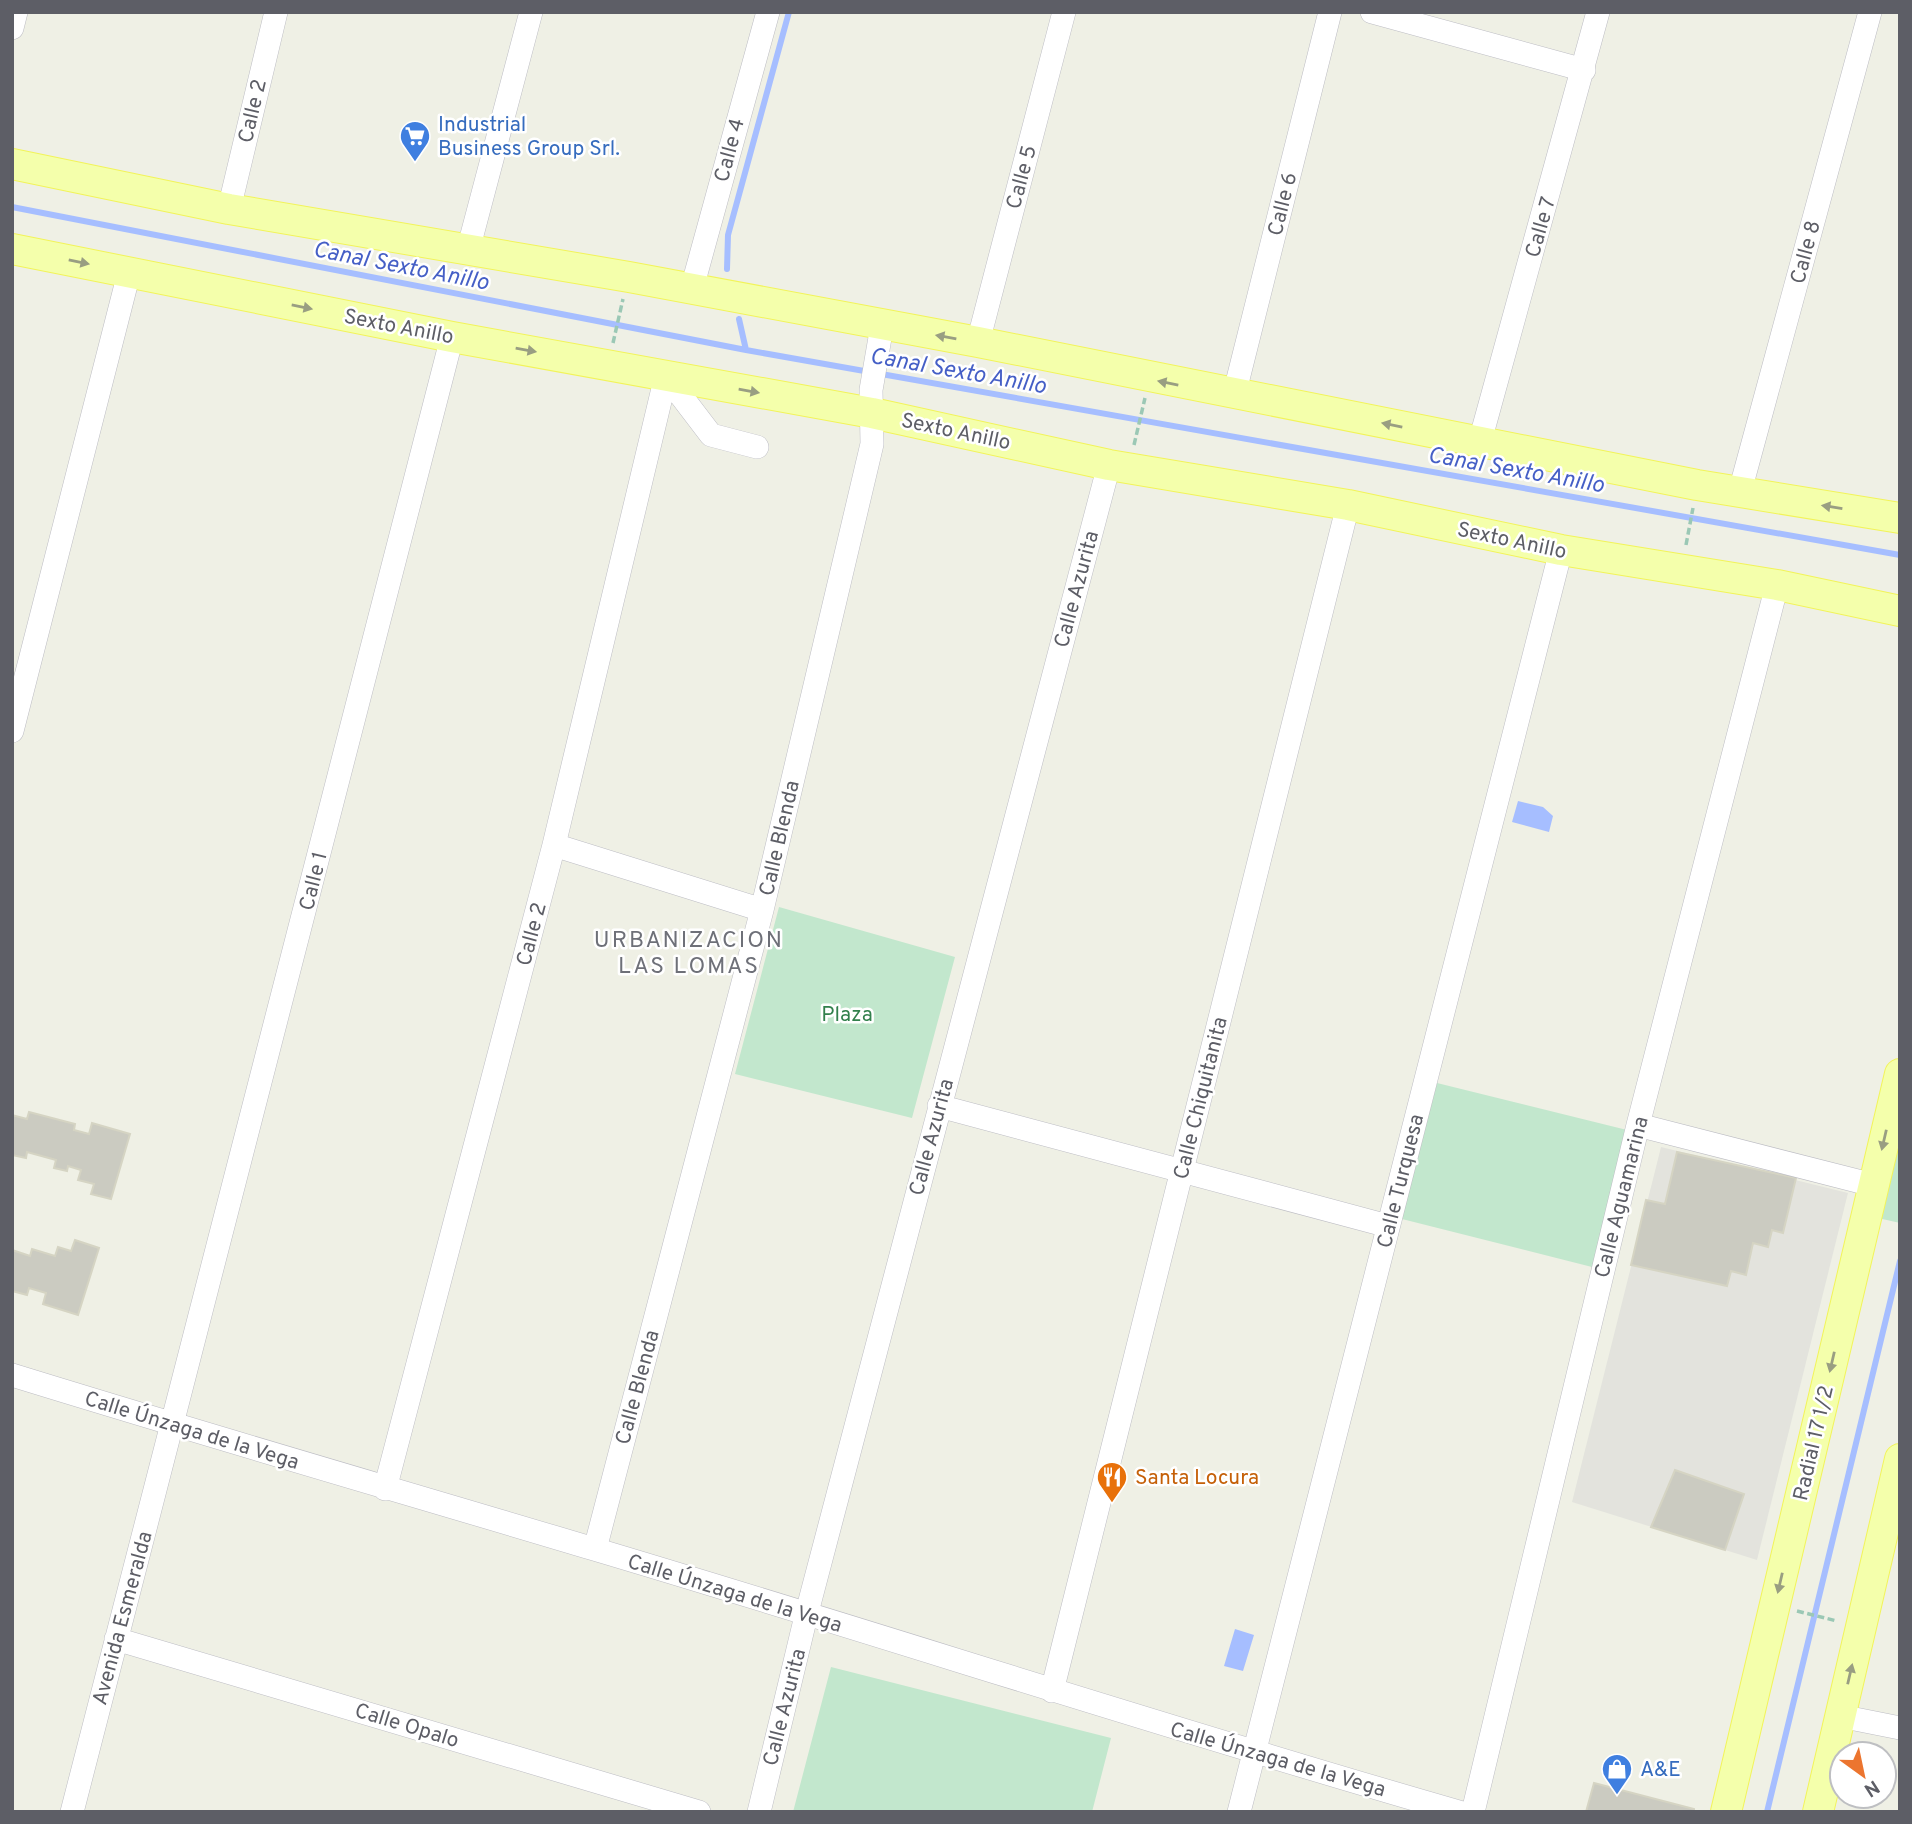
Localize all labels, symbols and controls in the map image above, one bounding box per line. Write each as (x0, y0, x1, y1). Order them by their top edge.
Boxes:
street label: Calle 2 (233, 77, 274, 146)
place label: Industrial Business Group Srl. (438, 112, 620, 163)
street label: Calle 4 (709, 116, 752, 185)
supermarket icon: Industrial Business Group Srl. (398, 119, 432, 163)
street label: Calle 5 (1001, 143, 1044, 212)
street label: Calle 6 (1263, 170, 1304, 239)
street label: Calle 7 (1520, 194, 1563, 261)
street label: Calle 8 (1785, 218, 1828, 287)
water label: Canal Sexto Anillo (310, 236, 492, 299)
one-way arrow (68, 257, 90, 268)
one-way arrow (291, 302, 313, 313)
street label: Sexto Anillo (342, 304, 456, 351)
one-way arrow (935, 331, 957, 342)
water label: Canal Sexto Anillo (867, 343, 1049, 402)
one-way arrow (515, 345, 537, 356)
one-way arrow (1157, 377, 1179, 388)
one-way arrow (738, 386, 760, 397)
street label: Sexto Anillo (898, 408, 1013, 457)
one-way arrow (1381, 419, 1403, 430)
water label: Canal Sexto Anillo (1425, 442, 1607, 501)
one-way arrow (1821, 501, 1843, 512)
street label: Sexto Anillo (1454, 517, 1569, 566)
street label: Calle Azurita (1049, 528, 1106, 651)
street label: Calle Blenda (754, 778, 807, 899)
street label: Calle 1 (294, 849, 335, 914)
street label: Calle 2 (511, 900, 554, 969)
district label: URBANIZACION LAS LOMAS (594, 927, 784, 982)
park label: Plaza (821, 1002, 873, 1029)
street label: Calle Chiquitanita (1168, 1014, 1235, 1182)
street label: Calle Azurita (904, 1076, 961, 1199)
street label: Calle Turquesa (1372, 1111, 1431, 1251)
street label: Calle Aguamarina (1589, 1114, 1656, 1281)
one-way arrow (1878, 1129, 1889, 1151)
street label: Calle Blenda (610, 1327, 667, 1448)
one-way arrow (1826, 1351, 1837, 1373)
street label: Radial 17 1/2 (1788, 1383, 1841, 1504)
street label: Calle Únzaga de la Vega (81, 1385, 303, 1477)
restaurant icon: Santa Locura (1095, 1460, 1129, 1504)
place label: Santa Locura (1135, 1465, 1259, 1492)
street label: Avenida Esmeralda (87, 1528, 160, 1708)
street label: Calle Únzaga de la Vega (624, 1548, 846, 1640)
one-way arrow (1774, 1572, 1785, 1594)
street label: Calle Azurita (758, 1646, 813, 1769)
one-way arrow (1844, 1663, 1855, 1685)
street label: Calle Opalo (351, 1698, 462, 1755)
street label: Calle Únzaga de la Vega (1167, 1716, 1389, 1804)
north arrow (1828, 1740, 1898, 1810)
shop icon: A&E (1600, 1752, 1634, 1796)
place label: A&E (1640, 1757, 1681, 1784)
text: N (1859, 1774, 1883, 1801)

